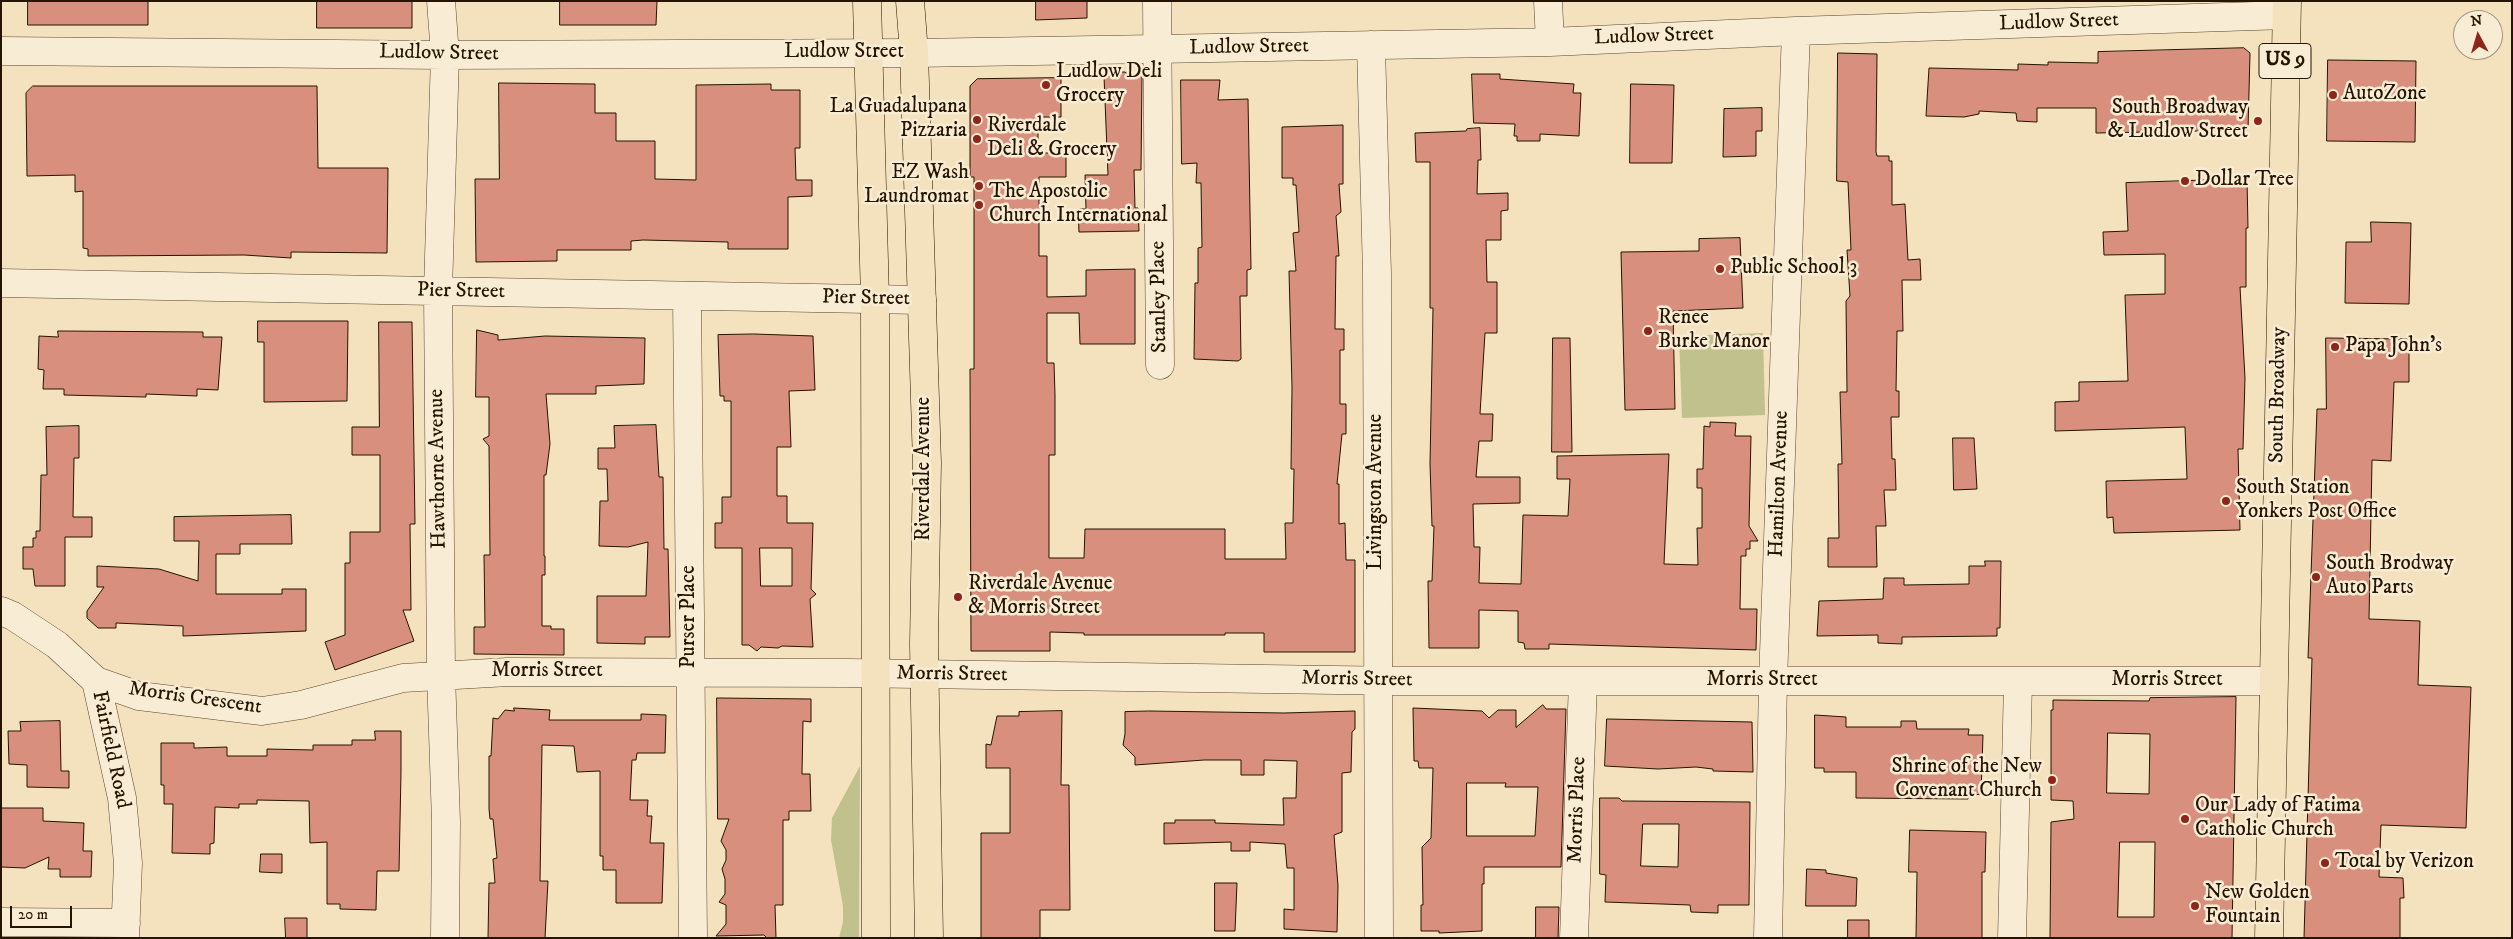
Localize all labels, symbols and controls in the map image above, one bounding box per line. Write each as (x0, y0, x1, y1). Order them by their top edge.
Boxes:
street label: Ludlow Street (1999, 8, 2119, 38)
north arrow (2453, 10, 2503, 60)
text: N (2470, 12, 2483, 31)
street label: Ludlow Street (1594, 22, 1714, 52)
street label: Ludlow Street (1189, 34, 1309, 62)
street label: Ludlow Street (379, 40, 499, 68)
street label: Ludlow Street (784, 40, 904, 66)
road number: US 9 (2259, 44, 2311, 78)
place label: Ludlow Deli Grocery (1056, 60, 1162, 110)
marker: Ludlow Deli Grocery (1040, 79, 1052, 91)
place label: AutoZone (2343, 82, 2427, 108)
marker: AutoZone (2327, 89, 2339, 101)
place label: La Guadalupana Pizzaria (830, 95, 967, 145)
place label: South Broadway & Ludlow Street (2108, 96, 2248, 146)
marker: La Guadalupana Pizzaria (971, 114, 983, 126)
place label: Riverdale Deli & Grocery (987, 114, 1116, 164)
marker: South Broadway & Ludlow Street (2252, 115, 2264, 127)
marker: Riverdale Deli & Grocery (971, 133, 983, 145)
place label: EZ Wash Laundromat (864, 161, 969, 211)
place label: Dollar Tree (2195, 168, 2294, 194)
marker: Dollar Tree (2179, 175, 2191, 187)
marker: EZ Wash Laundromat (973, 180, 985, 192)
place label: The Apostolic Church International (989, 180, 1167, 230)
marker: The Apostolic Church International (973, 199, 985, 211)
street label: Stanley Place (1146, 241, 1174, 353)
place label: Public School 3 (1730, 256, 1857, 282)
marker: Public School 3 (1714, 263, 1726, 275)
street label: Pier Street (417, 279, 505, 305)
street label: Pier Street (822, 286, 910, 312)
place label: Renee Burke Manor (1658, 306, 1770, 356)
marker: Renee Burke Manor (1642, 325, 1654, 337)
street label: South Broadway (2265, 327, 2293, 463)
place label: Papa John's (2345, 334, 2442, 360)
marker: Papa John's (2329, 341, 2341, 353)
street label: Hawthorne Avenue (425, 389, 453, 549)
street label: Riverdale Avenue (912, 397, 938, 541)
street label: Hamilton Avenue (1765, 410, 1795, 558)
street label: Livingston Avenue (1364, 414, 1390, 570)
place label: South Station Yonkers Post Office (2236, 476, 2397, 526)
marker: South Station Yonkers Post Office (2220, 495, 2232, 507)
place label: South Brodway Auto Parts (2326, 552, 2453, 602)
street label: Purser Place (677, 565, 703, 669)
marker: South Brodway Auto Parts (2310, 571, 2322, 583)
place label: Riverdale Avenue & Morris Street (968, 572, 1112, 622)
marker: Riverdale Avenue & Morris Street (952, 591, 964, 603)
street label: Morris Street (491, 659, 603, 685)
street label: Morris Street (896, 661, 1008, 689)
street label: Morris Street (1301, 666, 1413, 694)
street label: Morris Street (1706, 668, 1818, 694)
street label: Morris Street (2111, 668, 2223, 694)
street label: Morris Crescent (127, 677, 263, 721)
street label: Fairfield Road (85, 689, 135, 811)
place label: Shrine of the New Covenant Church (1892, 755, 2042, 805)
street label: Morris Place (1564, 756, 1592, 864)
marker: Shrine of the New Covenant Church (2046, 774, 2058, 786)
place label: Our Lady of Fatima Catholic Church (2195, 794, 2361, 844)
marker: Our Lady of Fatima Catholic Church (2179, 813, 2191, 825)
place label: Total by Verizon (2335, 850, 2474, 876)
marker: Total by Verizon (2319, 857, 2331, 869)
place label: New Golden Fountain (2205, 881, 2310, 931)
scale bar (12, 896, 75, 928)
marker: New Golden Fountain (2189, 900, 2201, 912)
text: 20 m (18, 905, 48, 924)

